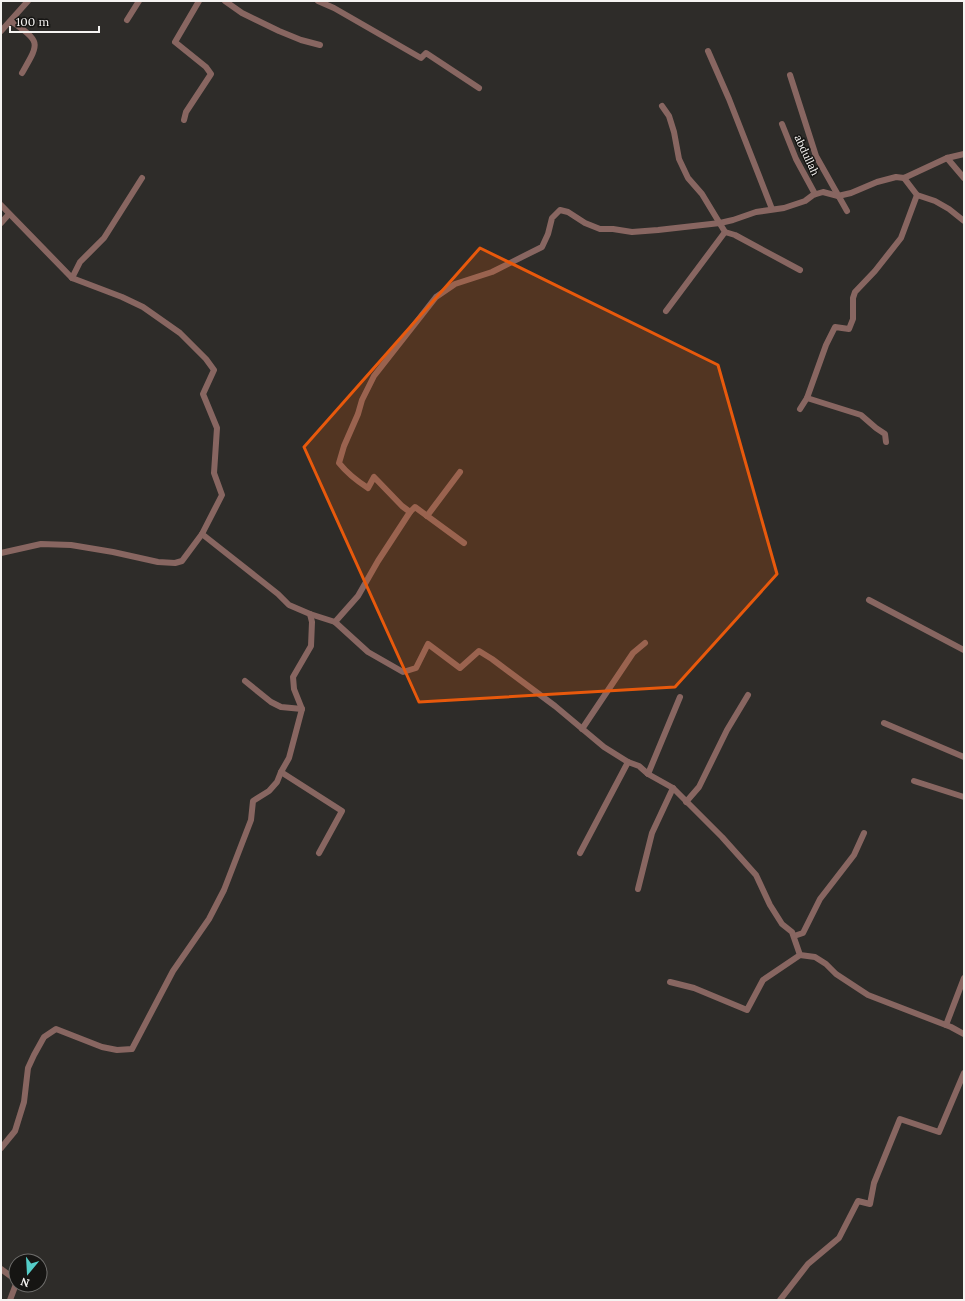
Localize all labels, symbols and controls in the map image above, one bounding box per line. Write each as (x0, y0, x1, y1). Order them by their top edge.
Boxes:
scale bar (10, 8, 99, 34)
text: 100 m (16, 14, 49, 29)
street label: abdullah (791, 132, 823, 178)
north arrow (8, 1253, 48, 1293)
text: N (18, 1274, 31, 1290)

